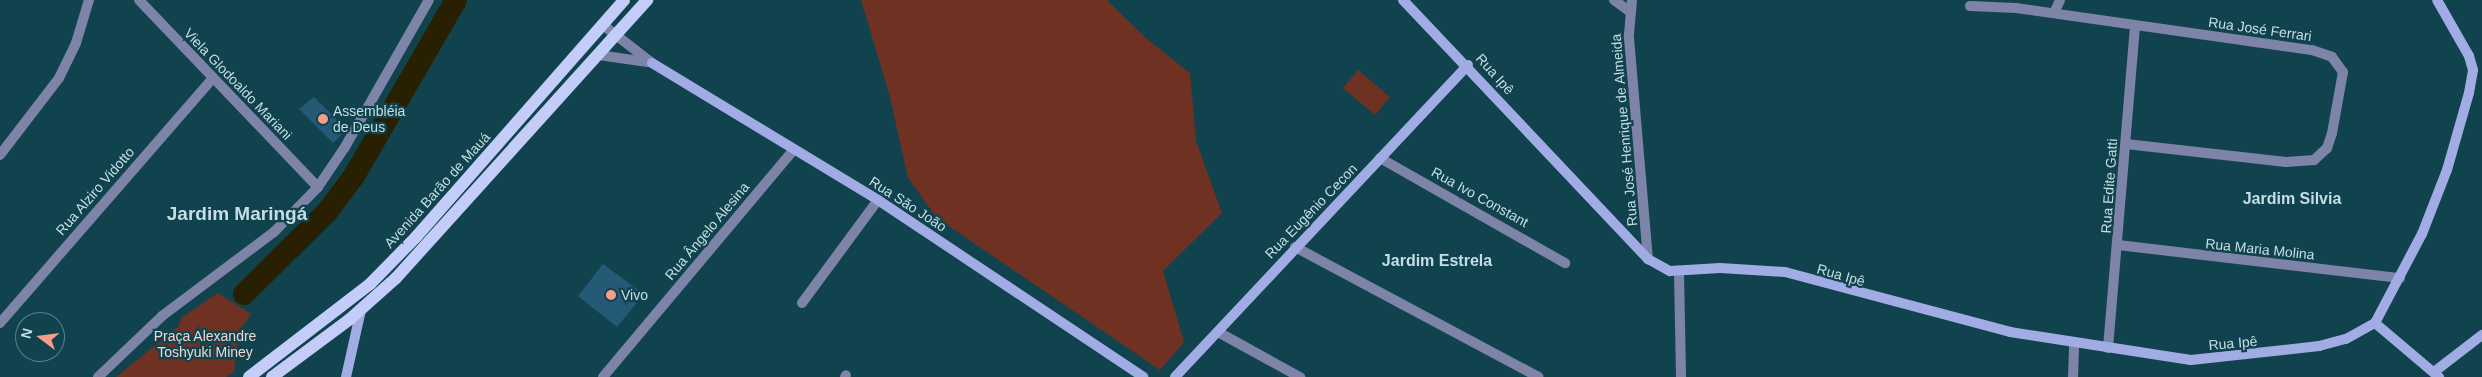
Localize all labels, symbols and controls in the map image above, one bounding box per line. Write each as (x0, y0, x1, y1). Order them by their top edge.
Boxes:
street label: Rua José Ferrari (2207, 13, 2313, 45)
street label: Viela Glodoaldo Mariani (180, 25, 296, 143)
street label: Rua José Henrique de Almeida (1607, 33, 1641, 227)
street label: Rua Ipê (1472, 50, 1518, 98)
place label: Assembléia de Deus (333, 103, 405, 136)
marker: Assembléia de Deus (317, 113, 329, 125)
street label: Avenida Barão de Mauá (381, 129, 493, 251)
street label: Rua Edite Gatti (2097, 138, 2121, 234)
street label: Rua Alziro Vidotto (52, 143, 138, 239)
street label: Rua Eugênio Cecon (1261, 160, 1361, 262)
street label: Rua Ivo Constant (1429, 163, 1531, 231)
street label: Rua São João (866, 173, 950, 235)
street label: Rua Ângelo Alesina (661, 178, 753, 284)
district label: Jardim Silvia (2243, 189, 2341, 209)
district label: Jardim Maringá (167, 203, 307, 225)
street label: Rua Maria Molina (2205, 235, 2315, 263)
district label: Jardim Estrela (1382, 251, 1492, 271)
street label: Rua Ipê (1815, 260, 1867, 290)
place label: Vivo (621, 287, 648, 303)
marker: Vivo (605, 289, 617, 301)
north arrow (15, 312, 65, 362)
text: N (17, 326, 36, 340)
park label: Praça Alexandre Toshyuki Miney (153, 328, 257, 361)
street label: Rua Ipê (2208, 332, 2258, 354)

